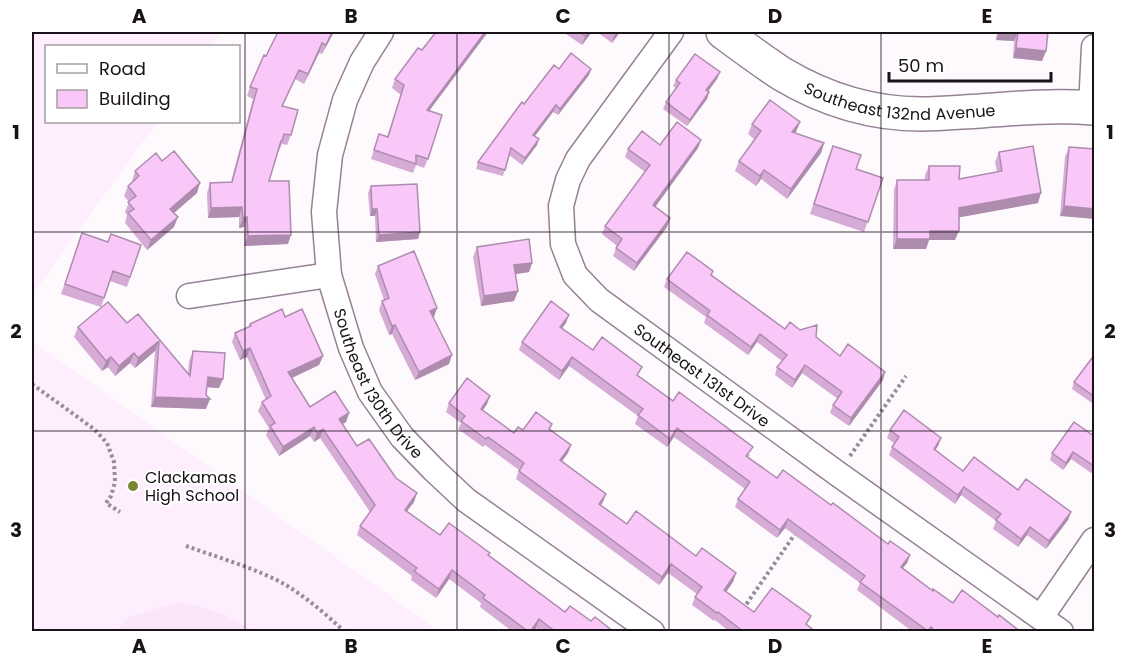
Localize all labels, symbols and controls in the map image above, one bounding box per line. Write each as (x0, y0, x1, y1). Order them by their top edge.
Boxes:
text: A (132, 2, 147, 30)
text: B (344, 2, 358, 30)
text: C (555, 2, 571, 30)
text: D (768, 2, 782, 30)
text: E (982, 2, 992, 30)
legend (45, 45, 240, 123)
scale bar (889, 45, 1051, 83)
text: 50 m (898, 53, 944, 78)
text: Road (99, 56, 146, 81)
street label: Southeast 132nd Avenue (800, 77, 996, 126)
text: Building (99, 86, 171, 111)
text: 1 (12, 118, 20, 146)
text: 1 (1106, 118, 1114, 146)
street label: Southeast 130th Drive (328, 306, 428, 464)
text: 2 (10, 317, 22, 345)
text: 2 (1104, 317, 1116, 345)
street label: Southeast 131st Drive (629, 318, 775, 433)
place label: Clackamas High School (145, 466, 239, 507)
marker: Clackamas High School (126, 479, 140, 493)
text: 3 (10, 516, 22, 544)
text: 3 (1104, 516, 1116, 544)
text: A (132, 632, 147, 660)
text: B (344, 632, 358, 660)
text: C (555, 632, 571, 660)
text: D (768, 632, 782, 660)
text: E (982, 632, 992, 660)

